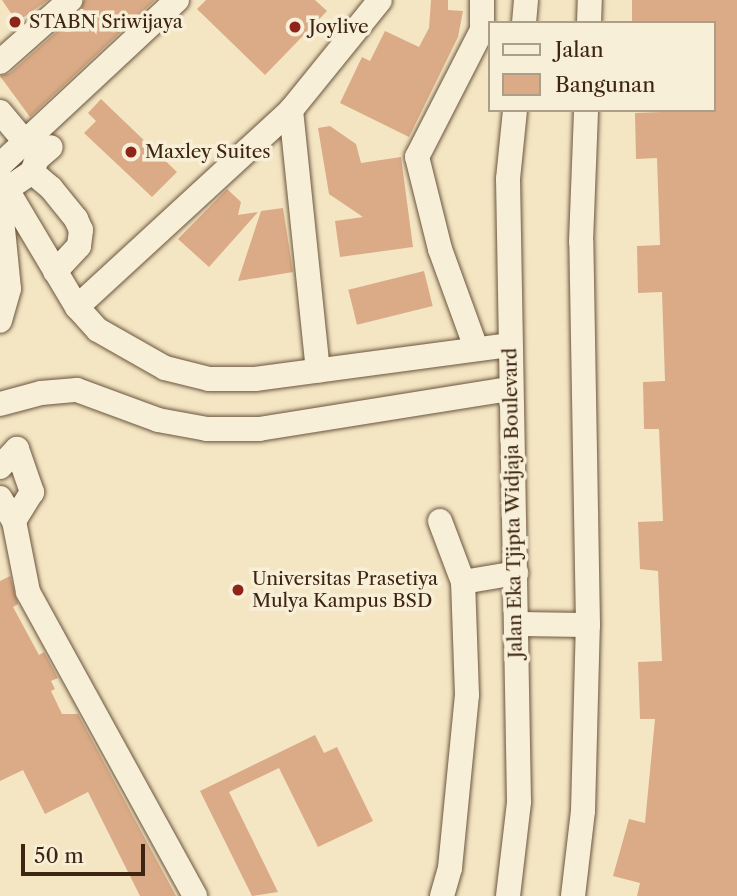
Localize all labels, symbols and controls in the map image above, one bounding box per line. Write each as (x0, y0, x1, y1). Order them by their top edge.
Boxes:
place label: STABN Sriwijaya (29, 11, 183, 33)
marker: STABN Sriwijaya (7, 14, 23, 30)
place label: Joylive (309, 16, 369, 38)
marker: Joylive (287, 19, 303, 35)
legend (489, 21, 716, 112)
text: Jalan (555, 37, 604, 62)
text: Bangunan (555, 72, 655, 97)
place label: Maxley Suites (145, 141, 271, 163)
marker: Maxley Suites (123, 144, 139, 160)
street label: Jalan Eka Tjipta Widjaja Boulevard (499, 347, 527, 659)
place label: Universitas Prasetiya Mulya Kampus BSD (252, 568, 438, 612)
marker: Universitas Prasetiya Mulya Kampus BSD (230, 582, 246, 598)
scale bar (24, 830, 149, 874)
text: 50 m (34, 843, 84, 868)

